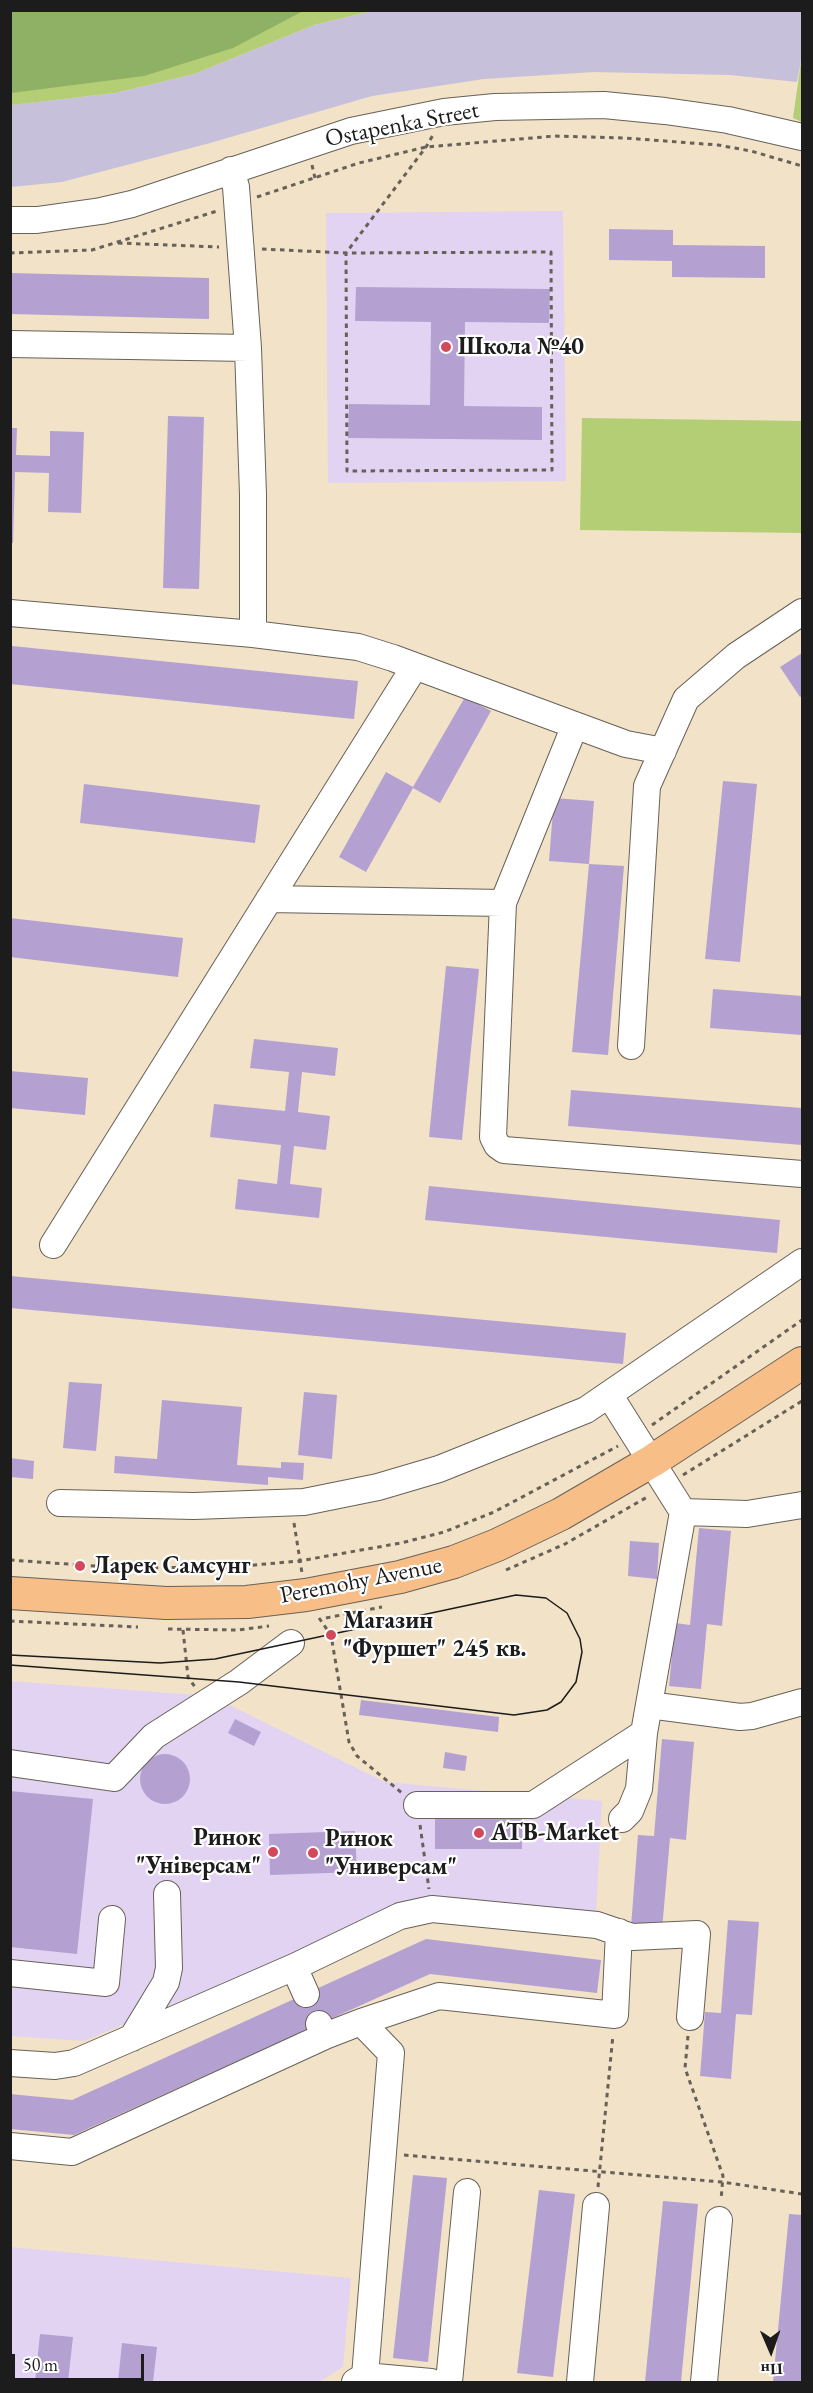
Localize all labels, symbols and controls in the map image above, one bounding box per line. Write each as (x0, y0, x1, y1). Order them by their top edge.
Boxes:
street label: Ostapenka Street (323, 96, 481, 154)
place label: Школа №40 (458, 333, 584, 361)
marker: Школа №40 (439, 340, 453, 354)
street label: Peremohy Avenue (277, 1551, 445, 1611)
place label: Ларек Самсунг (92, 1552, 251, 1580)
marker: Ларек Самсунг (73, 1559, 87, 1573)
place label: Магазин "Фуршет" 245 кв. (343, 1607, 527, 1663)
marker: Магазин "Фуршет" 245 кв. (324, 1628, 338, 1642)
place label: ATB-Market (491, 1819, 619, 1847)
place label: Ринок "Універсам" (136, 1824, 261, 1880)
place label: Ринок "Универсам" (325, 1825, 457, 1881)
marker: ATB-Market (472, 1826, 486, 1840)
marker: Ринок "Універсам" (266, 1845, 280, 1859)
marker: Ринок "Универсам" (306, 1846, 320, 1860)
north arrow (741, 2321, 801, 2381)
scale bar (15, 2342, 147, 2380)
text: 50 m (23, 2353, 58, 2376)
text: Пн (760, 2359, 783, 2380)

